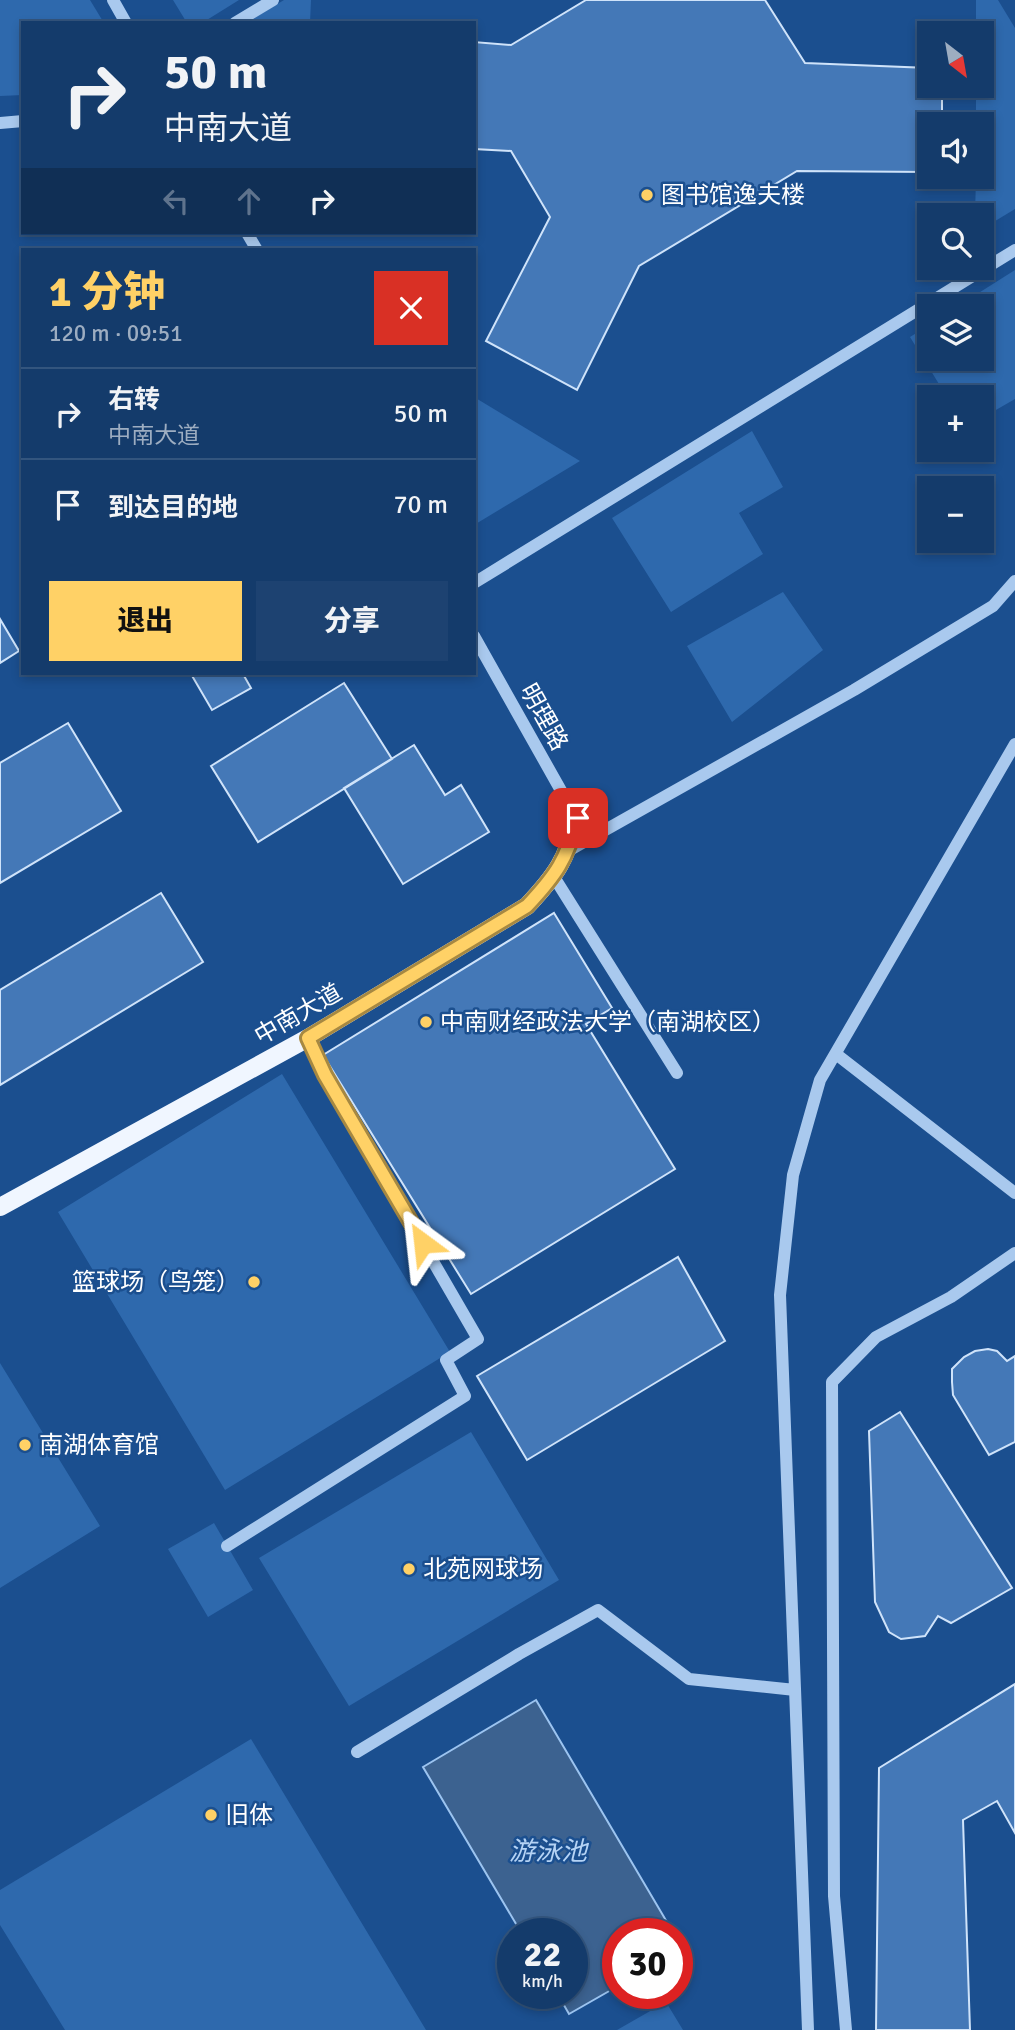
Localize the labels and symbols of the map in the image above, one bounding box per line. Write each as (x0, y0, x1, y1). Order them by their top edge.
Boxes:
north arrow (917, 21, 994, 98)
place label: 图书馆逸夫楼 (661, 180, 805, 210)
marker: 图书馆逸夫楼 (639, 187, 655, 203)
street label: 明理路 (513, 678, 575, 756)
pin (548, 788, 608, 848)
street label: 中南大道 (249, 977, 347, 1051)
place label: 中南财经政法大学（南湖校区） (440, 1007, 776, 1037)
marker: 中南财经政法大学（南湖校区） (418, 1014, 434, 1030)
position arrow (386, 1206, 460, 1280)
place label: 篮球场（鸟笼） (72, 1267, 240, 1297)
marker: 篮球场（鸟笼） (246, 1274, 262, 1290)
place label: 南湖体育馆 (39, 1430, 159, 1460)
marker: 南湖体育馆 (17, 1437, 33, 1453)
place label: 北苑网球场 (423, 1554, 543, 1584)
marker: 北苑网球场 (401, 1561, 417, 1577)
place label: 旧体 (225, 1800, 273, 1830)
marker: 旧体 (203, 1807, 219, 1823)
water label: 游泳池 (509, 1836, 590, 1868)
speed limit sign: 30 (602, 1918, 693, 2009)

